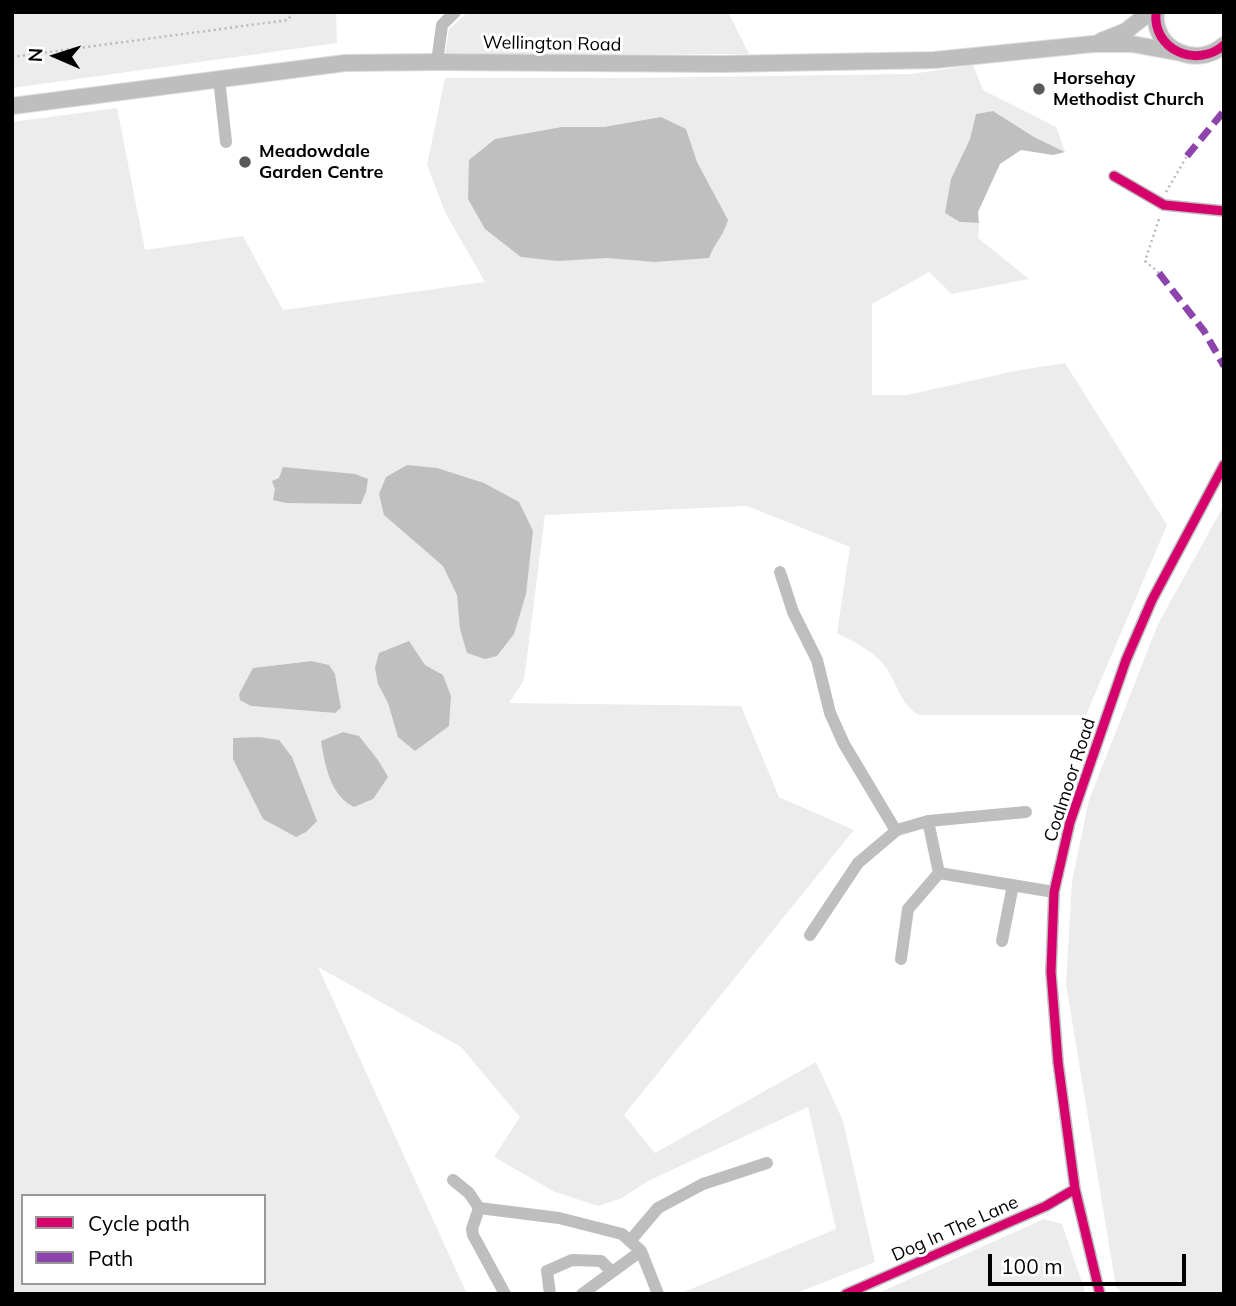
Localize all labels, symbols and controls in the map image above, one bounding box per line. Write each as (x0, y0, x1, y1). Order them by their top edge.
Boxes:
north arrow (21, 21, 91, 91)
street label: Wellington Road (482, 32, 622, 56)
text: N (23, 47, 47, 63)
place label: Horsehay Methodist Church (1053, 68, 1204, 110)
marker: Horsehay Methodist Church (1031, 81, 1047, 97)
place label: Meadowdale Garden Centre (259, 141, 383, 184)
marker: Meadowdale Garden Centre (237, 154, 253, 170)
street label: Coalmoor Road (1040, 715, 1100, 845)
street label: Dog In The Lane (888, 1191, 1022, 1267)
legend (21, 1194, 266, 1285)
text: Cycle path (88, 1210, 190, 1236)
scale bar (991, 1240, 1189, 1284)
text: Path (88, 1245, 133, 1271)
text: 100 m (1001, 1253, 1063, 1279)

